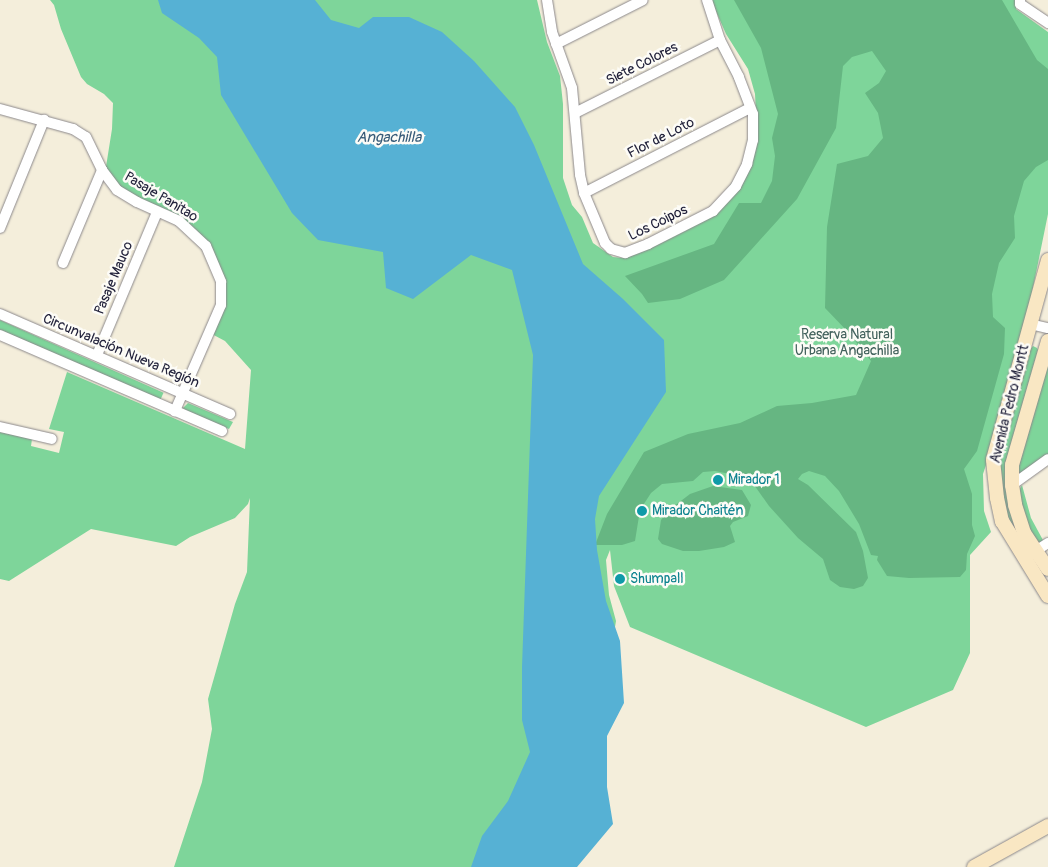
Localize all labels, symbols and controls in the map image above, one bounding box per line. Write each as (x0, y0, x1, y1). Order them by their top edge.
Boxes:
street label: Siete Colores (603, 39, 681, 89)
street label: Flor de Loto (625, 114, 697, 162)
water label: Angachilla (357, 129, 421, 147)
street label: Pasaje Panitao (121, 168, 201, 226)
street label: Los Coipos (626, 201, 690, 245)
street label: Pasaje Mauco (91, 239, 137, 317)
street label: Circunvalación Nueva Región (40, 310, 202, 392)
park label: Reserva Natural Urbana Angachilla (795, 327, 899, 360)
street label: Avenida Pedro Montt (987, 343, 1033, 465)
place label: Mirador 1 (728, 472, 780, 488)
marker: Mirador 1 (712, 474, 724, 486)
place label: Mirador Chaitén (652, 503, 743, 519)
marker: Mirador Chaitén (636, 505, 648, 517)
place label: Shumpall (630, 571, 684, 587)
marker: Shumpall (614, 573, 626, 585)

